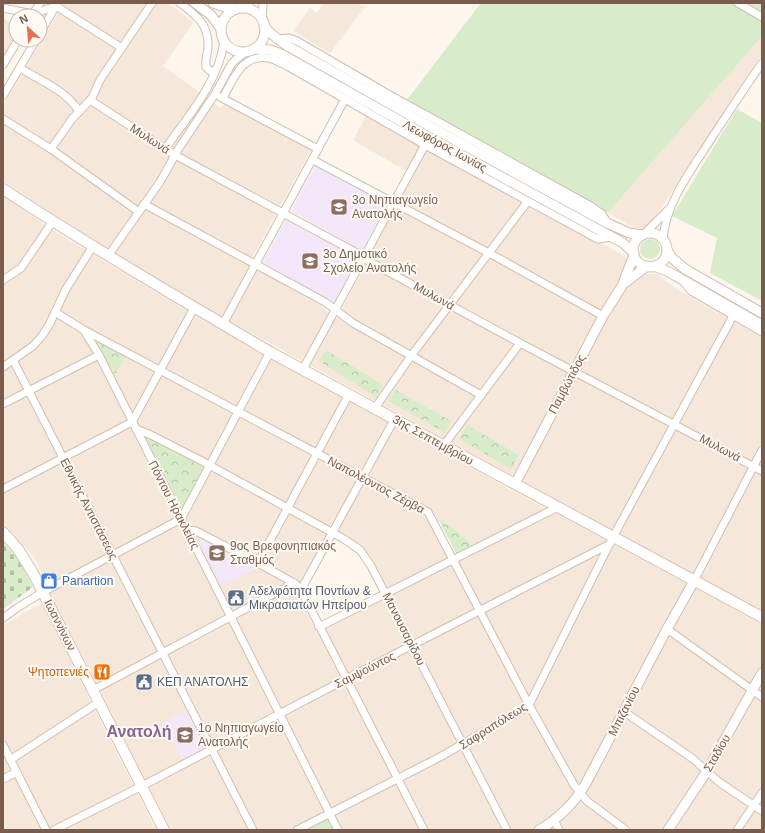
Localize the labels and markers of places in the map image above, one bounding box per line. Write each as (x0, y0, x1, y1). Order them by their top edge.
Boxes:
place label: 3ο Νηπιαγωγείο Ανατολής (352, 193, 438, 221)
school or university icon: 3ο Νηπιαγωγείο Ανατολής (329, 197, 349, 217)
place label: 3ο Δημοτικό Σχολείο Ανατολής (323, 247, 417, 275)
school or university icon: 3ο Δημοτικό Σχολείο Ανατολής (300, 251, 320, 271)
place label: 9ος Βρεφονηπιακός Σταθμός (230, 539, 336, 567)
school or university icon: 9ος Βρεφονηπιακός Σταθμός (207, 543, 227, 563)
shop icon: Panartion (39, 571, 59, 591)
place label: Panartion (62, 574, 113, 588)
place label: Αδελφότητα Ποντίων & Μικρασιατών Ηπείρου (249, 584, 371, 612)
public building icon: Αδελφότητα Ποντίων & Μικρασιατών Ηπείρου (226, 588, 246, 608)
restaurant icon: Ψητοπενιές (92, 662, 112, 682)
place label: Ψητοπενιές (28, 665, 89, 679)
public building icon: ΚΕΠ ΑΝΑΤΟΛΗΣ (134, 672, 154, 692)
place label: ΚΕΠ ΑΝΑΤΟΛΗΣ (157, 675, 248, 689)
place label: 1ο Νηπιαγωγείο Ανατολής (198, 721, 284, 749)
school or university icon: 1ο Νηπιαγωγείο Ανατολής (175, 725, 195, 745)

